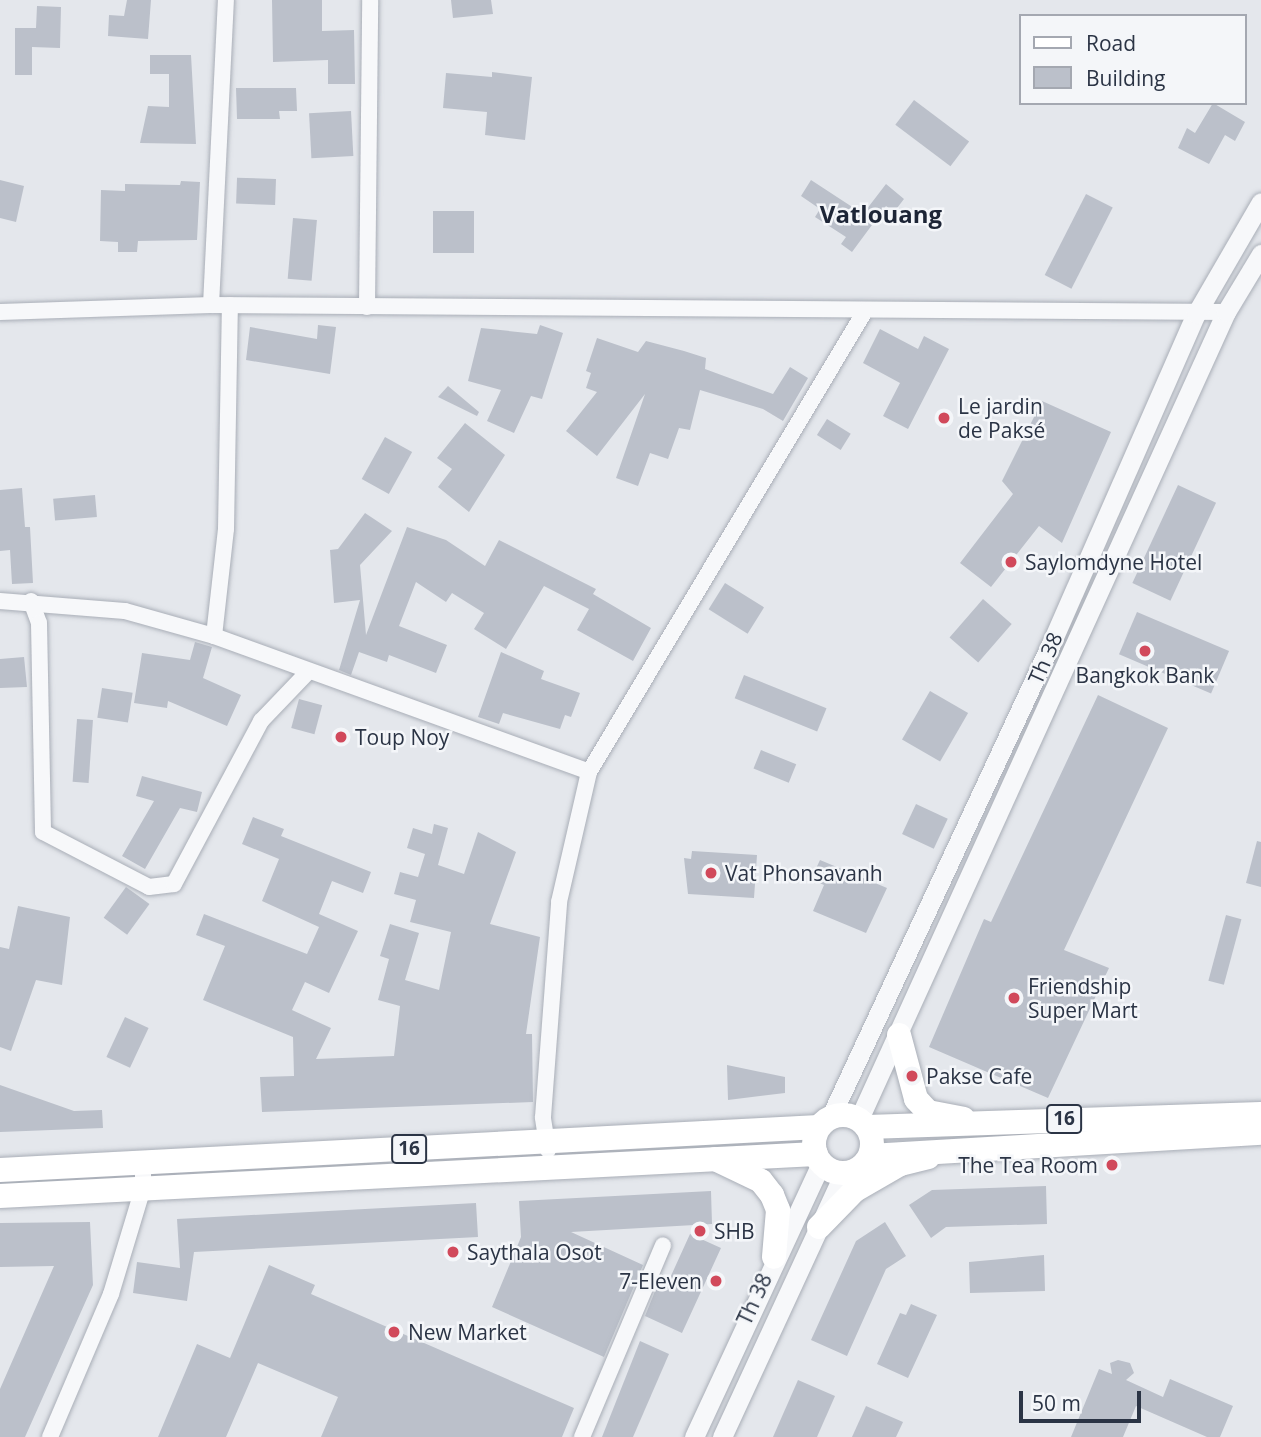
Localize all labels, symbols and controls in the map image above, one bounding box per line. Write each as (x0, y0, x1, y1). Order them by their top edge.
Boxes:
legend (1020, 14, 1247, 105)
text: Road (1086, 29, 1136, 57)
text: Building (1086, 64, 1165, 92)
district label: Vatlouang (820, 200, 942, 228)
place label: Le jardin de Paksé (958, 393, 1045, 443)
marker: Le jardin de Paksé (936, 410, 952, 426)
place label: Saylomdyne Hotel (1025, 549, 1202, 575)
marker: Saylomdyne Hotel (1003, 554, 1019, 570)
street label: Th 38 (1023, 628, 1067, 688)
marker: Bangkok Bank (1137, 643, 1153, 659)
place label: Bangkok Bank (1076, 662, 1214, 688)
place label: Toup Noy (355, 724, 449, 750)
marker: Toup Noy (333, 729, 349, 745)
place label: Vat Phonsavanh (725, 860, 883, 886)
marker: Vat Phonsavanh (703, 865, 719, 881)
place label: Friendship Super Mart (1028, 973, 1138, 1023)
marker: Friendship Super Mart (1006, 990, 1022, 1006)
place label: Pakse Cafe (926, 1063, 1032, 1089)
marker: Pakse Cafe (904, 1068, 920, 1084)
road number: 16 (1045, 1104, 1083, 1134)
road number: 16 (390, 1134, 428, 1164)
place label: The Tea Room (958, 1152, 1098, 1178)
marker: The Tea Room (1104, 1157, 1120, 1173)
place label: SHB (714, 1218, 755, 1244)
marker: SHB (692, 1223, 708, 1239)
place label: Saythala Osot (467, 1239, 602, 1265)
marker: Saythala Osot (445, 1244, 461, 1260)
place label: 7-Eleven (619, 1268, 702, 1294)
street label: Th 38 (731, 1269, 777, 1329)
marker: 7-Eleven (708, 1273, 724, 1289)
place label: New Market (408, 1319, 527, 1345)
marker: New Market (386, 1324, 402, 1340)
scale bar (1023, 1378, 1146, 1422)
text: 50 m (1032, 1389, 1081, 1417)

